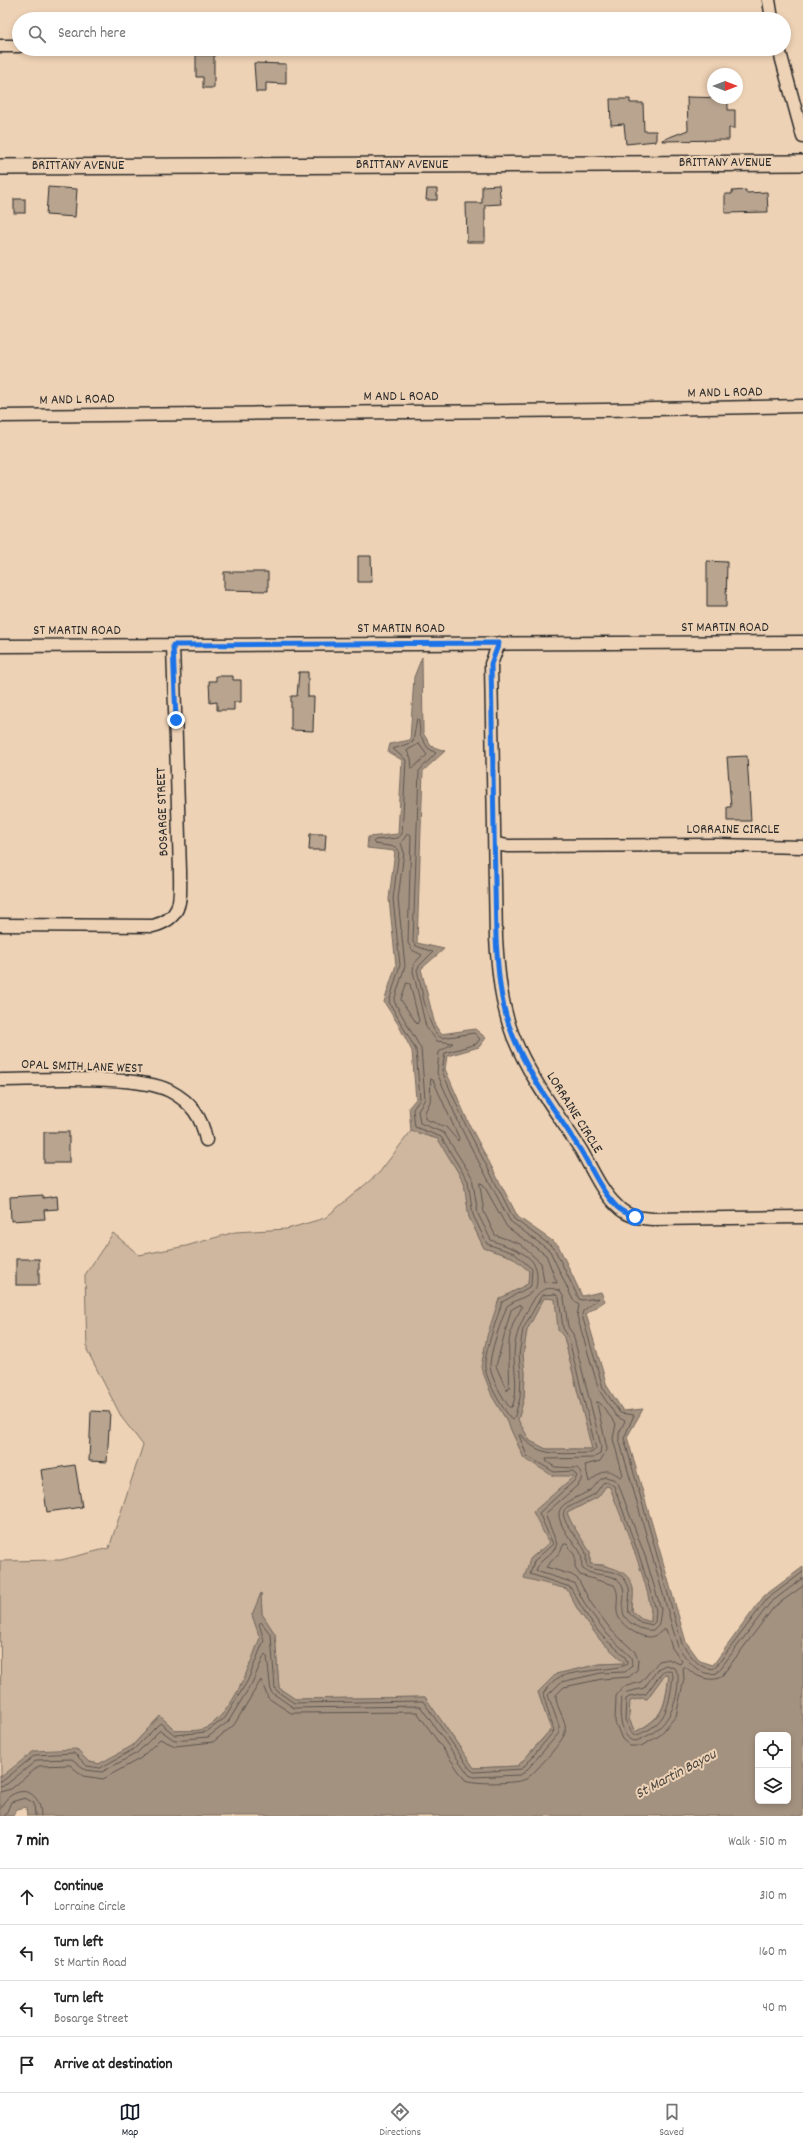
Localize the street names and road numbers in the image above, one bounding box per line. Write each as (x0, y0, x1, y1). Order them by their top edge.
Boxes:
street label: BRITTANY AVENUE (679, 153, 772, 173)
street label: BRITTANY AVENUE (356, 155, 449, 175)
street label: BRITTANY AVENUE (32, 156, 125, 176)
street label: M AND L ROAD (687, 382, 763, 404)
street label: M AND L ROAD (363, 387, 439, 407)
street label: M AND L ROAD (39, 389, 115, 411)
street label: ST MARTIN ROAD (681, 618, 769, 638)
street label: ST MARTIN ROAD (357, 619, 445, 639)
street label: ST MARTIN ROAD (33, 621, 121, 641)
street label: BOSARGE STREET (151, 767, 175, 857)
street label: LORRAINE CIRCLE (687, 820, 780, 840)
street label: OPAL SMITH LANE WEST (21, 1055, 144, 1079)
street label: LORRAINE CIRCLE (541, 1068, 607, 1158)

